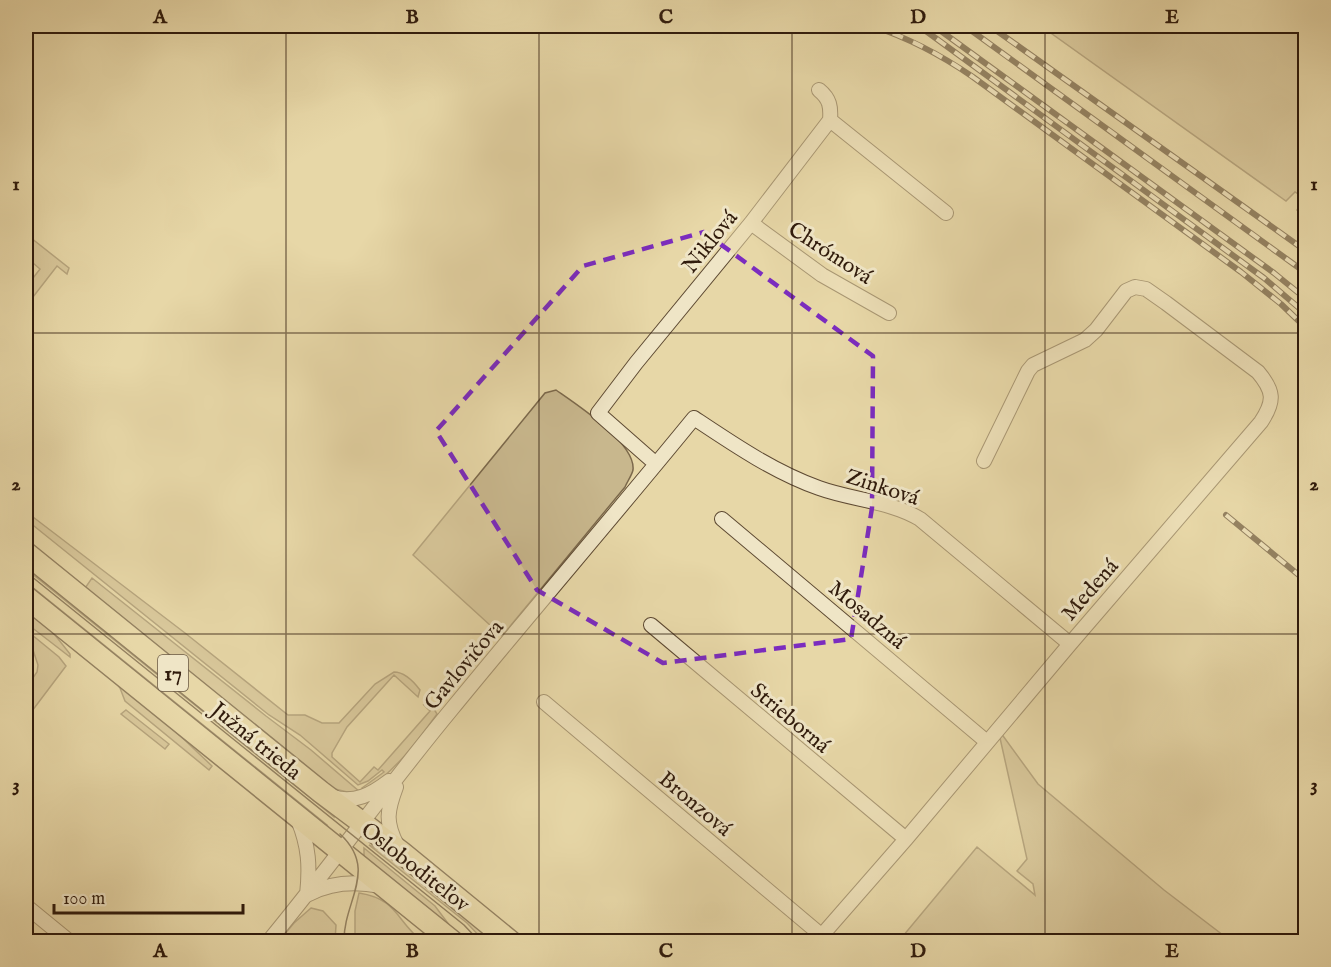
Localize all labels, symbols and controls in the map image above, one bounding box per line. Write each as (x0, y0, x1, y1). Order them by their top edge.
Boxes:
text: A (152, 5, 168, 30)
text: B (405, 5, 419, 30)
text: C (659, 5, 673, 30)
text: D (910, 5, 926, 30)
text: E (1165, 5, 1179, 30)
text: 1 (12, 172, 20, 197)
text: 1 (1310, 172, 1318, 197)
street label: Niklová (677, 205, 745, 280)
street label: Chrómová (782, 216, 878, 292)
street label: Zinková (842, 463, 923, 513)
text: 2 (11, 472, 21, 497)
text: 2 (1309, 472, 1319, 497)
street label: Medená (1056, 553, 1126, 627)
street label: Mosadzná (822, 575, 912, 656)
street label: Gavlovičova (419, 614, 511, 716)
road number: 17 (158, 655, 188, 691)
street label: Strieborná (744, 677, 836, 760)
street label: Južná trieda (202, 695, 307, 787)
street label: Bronzová (652, 766, 737, 844)
text: 3 (12, 773, 20, 798)
text: 3 (1310, 773, 1318, 798)
street label: Osloboditeľov (355, 816, 475, 919)
scale bar (54, 877, 243, 915)
text: 100 m (63, 888, 105, 911)
text: A (152, 939, 168, 964)
text: B (405, 939, 419, 964)
text: C (659, 939, 673, 964)
text: D (910, 939, 926, 964)
text: E (1165, 939, 1179, 964)

